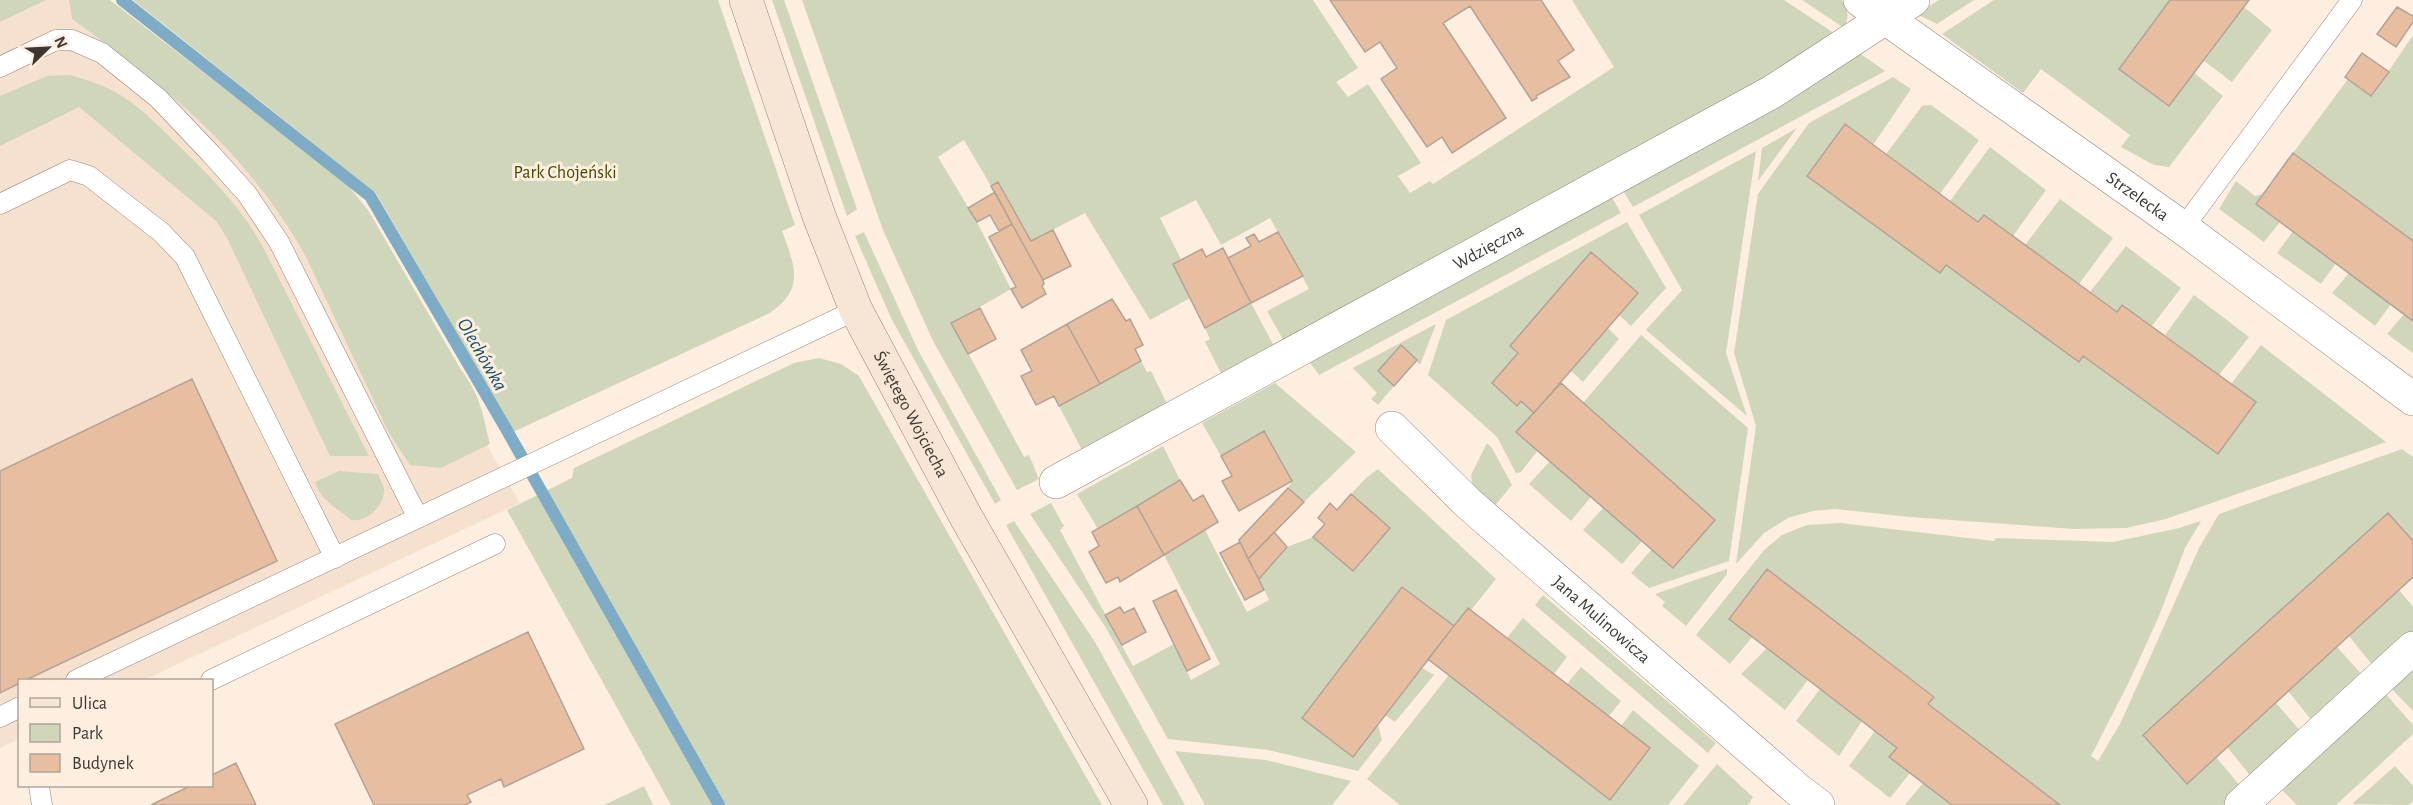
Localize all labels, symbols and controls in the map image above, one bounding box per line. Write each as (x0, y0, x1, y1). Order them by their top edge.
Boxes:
north arrow (18, 18, 78, 78)
text: N (51, 34, 70, 51)
park label: Park Chojeński (513, 164, 617, 182)
street label: Strzelecka (2103, 169, 2172, 225)
street label: Wdzięczna (1451, 221, 1527, 274)
water label: Olechówka (453, 315, 511, 394)
street label: Świętego Wojciecha (870, 347, 951, 481)
street label: Jana Mulinowicza (1549, 573, 1653, 667)
legend (18, 679, 213, 787)
text: Ulica (72, 695, 107, 713)
text: Park (72, 725, 104, 743)
text: Budynek (72, 755, 134, 773)

